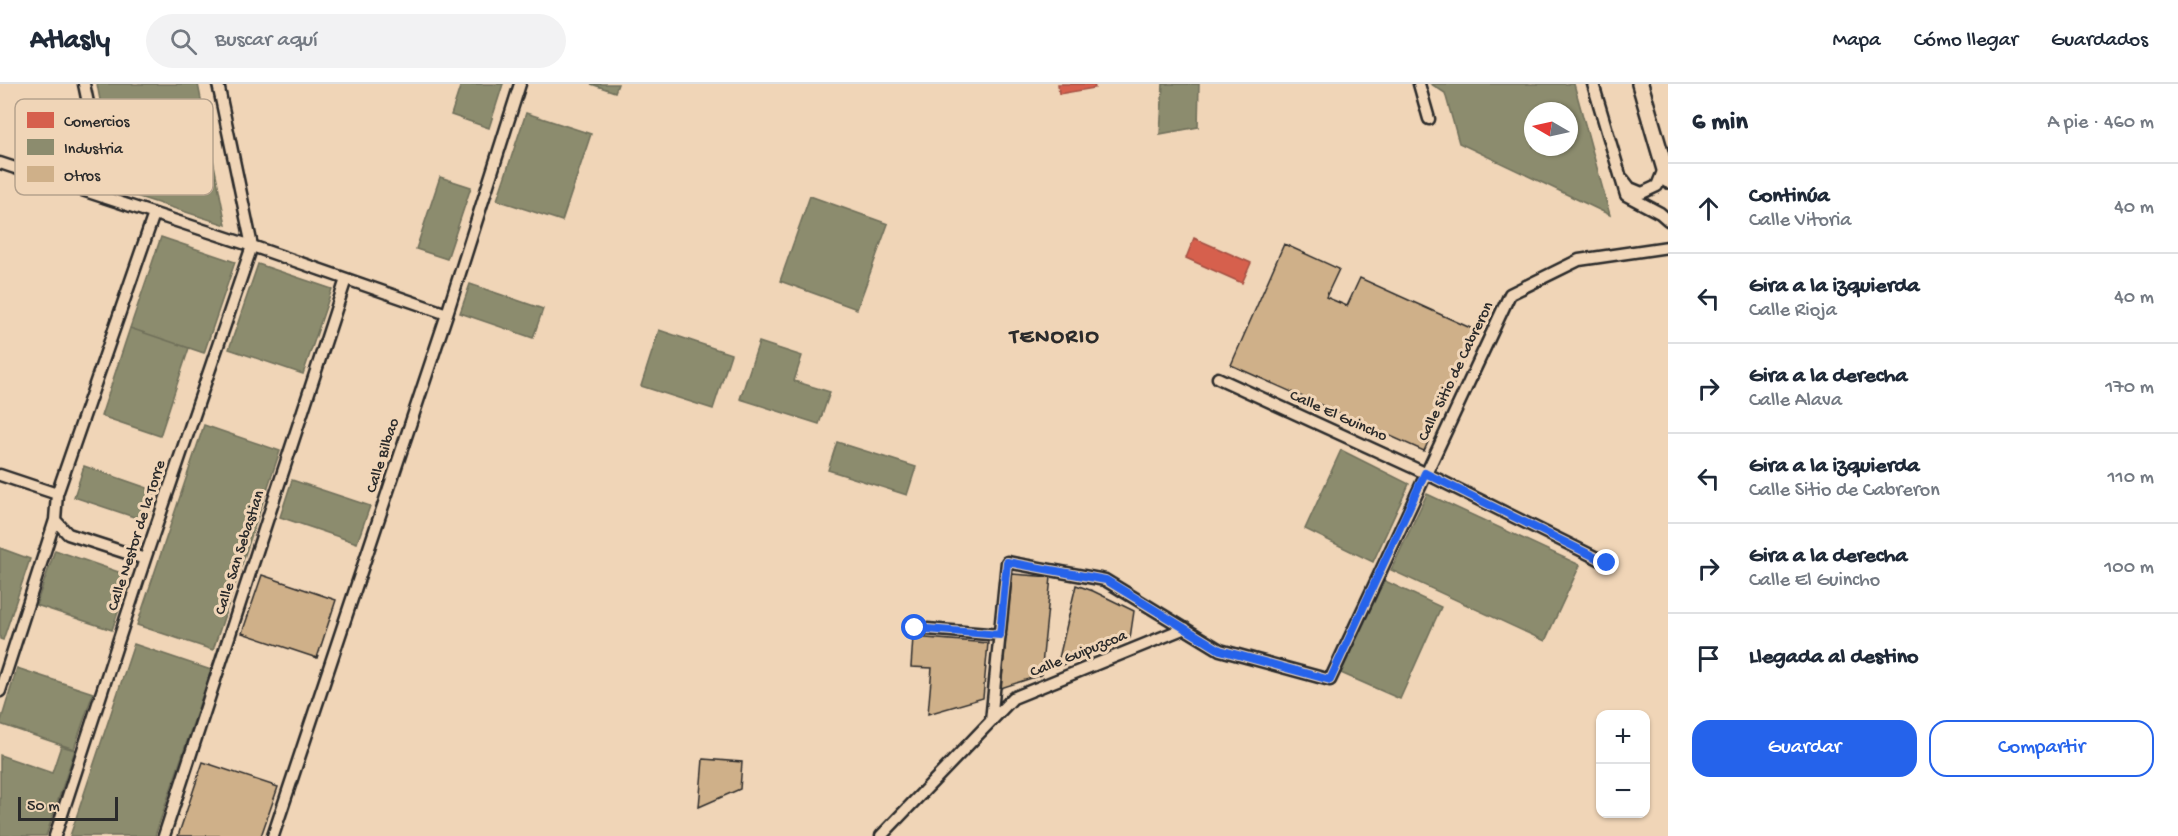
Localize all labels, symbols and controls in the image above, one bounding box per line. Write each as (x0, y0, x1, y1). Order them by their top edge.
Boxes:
search box (146, 14, 566, 68)
text: Atlasly (30, 25, 110, 58)
icon: search (167, 25, 200, 58)
text: Buscar aquí (215, 28, 318, 54)
text: Mapa (1832, 29, 1881, 54)
text: Cómo llegar (1914, 29, 2018, 54)
text: Guardados (2051, 29, 2148, 54)
legend (15, 99, 213, 195)
north arrow (1524, 102, 1578, 156)
text: 6 min (1692, 108, 1748, 139)
text: A pie · 460 m (2047, 112, 2154, 135)
text: Comercios (64, 114, 130, 133)
text: Industria (64, 141, 124, 160)
text: Otros (64, 168, 101, 187)
text: Continúa (1749, 184, 1830, 210)
icon: ahead (1692, 192, 1725, 225)
text: 40 m (2114, 197, 2154, 220)
text: Calle Vitoria (1749, 210, 1851, 233)
text: Gira a la izquierda (1749, 274, 1920, 300)
icon: left (1692, 282, 1725, 315)
text: 40 m (2114, 287, 2154, 310)
street label: Calle Sitio de Cabreron (1415, 299, 1499, 445)
text: Calle Rioja (1749, 300, 1837, 323)
district label: TENORIO (1008, 325, 1100, 351)
text: Gira a la derecha (1749, 364, 1907, 390)
icon: right (1692, 372, 1725, 405)
text: 170 m (2105, 377, 2154, 400)
street label: Calle El Guincho (1286, 387, 1390, 447)
text: Calle Alava (1749, 390, 1842, 413)
street label: Calle Bilbao (363, 416, 405, 496)
text: Gira a la izquierda (1749, 454, 1920, 480)
street label: Calle Nestor de la Torre (105, 458, 172, 614)
icon: left (1692, 462, 1725, 495)
text: 110 m (2108, 467, 2154, 490)
text: Calle Sitio de Cabreron (1749, 480, 1940, 503)
street label: Calle San Sebastian (212, 488, 270, 618)
text: Gira a la derecha (1749, 544, 1907, 570)
route end (1593, 549, 1619, 575)
icon: right (1692, 552, 1725, 585)
text: 100 m (2104, 557, 2154, 580)
text: Calle El Guincho (1749, 570, 1880, 593)
route start (901, 614, 927, 640)
street label: Calle Guipuzcoa (1028, 627, 1131, 683)
icon: arrive (1692, 642, 1725, 675)
text: Llegada al destino (1749, 645, 1919, 671)
map controls (1596, 710, 1650, 818)
button: + (1596, 710, 1650, 764)
button: Guardar (1692, 720, 1917, 777)
button: Compartir (1929, 720, 2154, 777)
button: − (1596, 764, 1650, 818)
scale bar (18, 794, 118, 822)
text: 50 m (27, 798, 60, 817)

